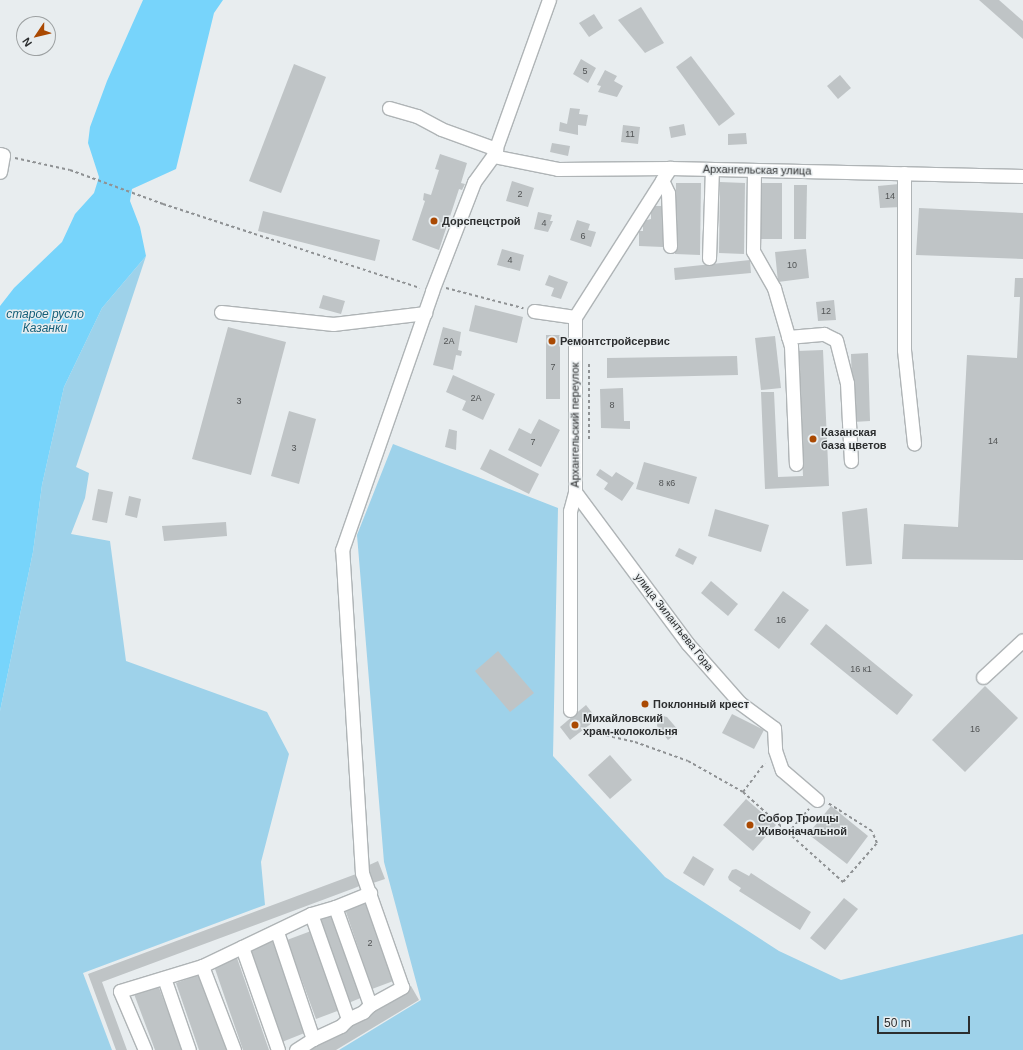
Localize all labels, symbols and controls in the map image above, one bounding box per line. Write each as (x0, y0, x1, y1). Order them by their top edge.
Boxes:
north arrow (16, 16, 56, 56)
text: N (20, 36, 34, 49)
house number: 5 (582, 66, 588, 76)
house number: 11 (625, 129, 635, 139)
street label: Архангельская улица (703, 162, 811, 178)
house number: 2 (517, 189, 523, 199)
house number: 14 (885, 191, 895, 201)
place label: Дорспецстрой (442, 214, 521, 228)
marker: Дорспецстрой (429, 216, 439, 226)
house number: 4 (541, 218, 547, 228)
house number: 6 (580, 231, 586, 241)
house number: 4 (507, 255, 513, 265)
house number: 10 (787, 260, 797, 270)
house number: 12 (821, 306, 831, 316)
water label: старое русло Казанки (6, 308, 84, 336)
place label: Ремонтстройсервис (560, 334, 670, 348)
house number: 2А (443, 336, 455, 346)
marker: Ремонтстройсервис (547, 336, 557, 346)
house number: 7 (550, 362, 556, 372)
street label: Архангельский переулок (568, 362, 582, 488)
house number: 2А (470, 393, 482, 403)
house number: 3 (236, 396, 242, 406)
house number: 8 (609, 400, 615, 410)
place label: Казанская база цветов (821, 426, 887, 452)
marker: Казанская база цветов (808, 434, 818, 444)
house number: 14 (988, 436, 998, 446)
house number: 7 (530, 437, 536, 447)
house number: 3 (291, 443, 297, 453)
house number: 8 к6 (659, 478, 675, 488)
street label: улица Зилантьева Гора (632, 571, 716, 673)
house number: 16 (776, 615, 786, 625)
house number: 16 к1 (850, 664, 872, 674)
place label: Поклонный крест (653, 697, 749, 711)
marker: Поклонный крест (640, 699, 650, 709)
place label: Михайловский храм-колокольня (583, 712, 678, 738)
marker: Михайловский храм-колокольня (570, 720, 580, 730)
house number: 16 (970, 724, 980, 734)
place label: Собор Троицы Живоначальной (758, 812, 847, 838)
marker: Собор Троицы Живоначальной (745, 820, 755, 830)
house number: 2 (367, 938, 373, 948)
scale bar (879, 1008, 972, 1034)
text: 50 m (884, 1016, 911, 1030)

